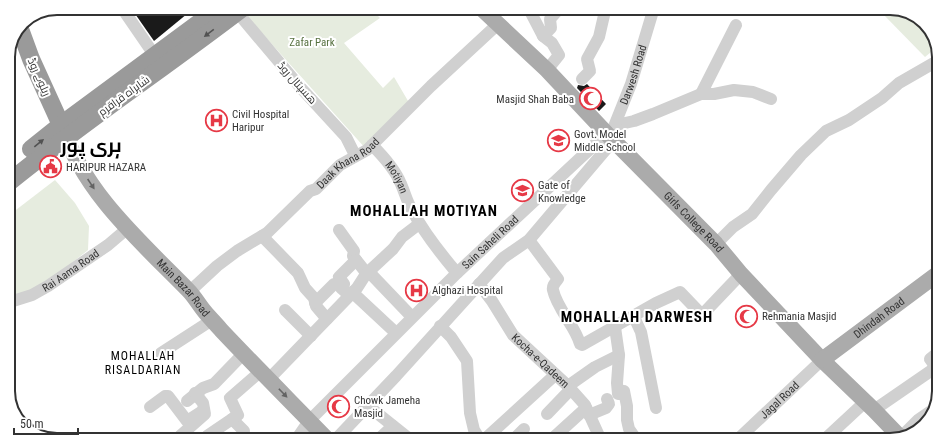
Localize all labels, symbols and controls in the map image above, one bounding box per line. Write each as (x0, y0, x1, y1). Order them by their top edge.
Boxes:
one-way arrow (204, 28, 215, 37)
park label: Zafar Park (289, 36, 335, 49)
street label: Darwesh Road (617, 43, 649, 106)
street label: ریلوے روڈ (25, 56, 53, 98)
street label: ھسپتال روڈ (275, 59, 319, 107)
street label: شاہراہ قراقرم (96, 73, 153, 120)
mosque icon: Masjid Shah Baba (577, 86, 603, 112)
place label: Masjid Shah Baba (496, 93, 574, 106)
hospital icon: Civil Hospital Haripur (204, 107, 230, 133)
place label: Civil Hospital Haripur (232, 108, 289, 134)
school or university icon: Govt. Model Middle School (546, 127, 572, 153)
place label: Govt. Model Middle School (574, 128, 636, 154)
district label: ہری پور (60, 134, 121, 159)
street label: Daak Khana Road (314, 135, 382, 191)
one-way arrow (33, 139, 44, 147)
public building icon: HARIPUR HAZARA (37, 154, 63, 180)
street label: Motiyan (383, 159, 411, 195)
place label: HARIPUR HAZARA (66, 161, 147, 174)
school or university icon: Gate of Knowledge (509, 178, 535, 204)
one-way arrow (87, 179, 95, 189)
place label: Gate of Knowledge (538, 179, 586, 205)
street label: Girls College Road (661, 189, 726, 255)
district label: MOHALLAH MOTIYAN (350, 202, 498, 220)
street label: Sain Saheli Road (459, 213, 521, 272)
street label: Rai Aama Road (40, 247, 101, 294)
street label: Main Bazar Road (154, 256, 213, 319)
hospital icon: Alghazi Hospital (403, 277, 429, 303)
place label: Alghazi Hospital (432, 284, 503, 297)
street label: Dhindah Road (851, 294, 907, 341)
mosque icon: Rehmania Masjid (734, 303, 760, 329)
district label: MOHALLAH DARWESH (561, 308, 713, 326)
place label: Rehmania Masjid (762, 310, 837, 323)
street label: Kocha-e-Qadeem (509, 331, 572, 390)
district label: MOHALLAH RISALDARIAN (105, 349, 181, 377)
street label: Jagal Road (757, 379, 802, 421)
one-way arrow (278, 388, 288, 398)
mosque icon: Chowk Jameha Masjid (326, 393, 352, 419)
place label: Chowk Jameha Masjid (354, 394, 420, 420)
scale bar (14, 410, 78, 436)
text: 50 m (20, 417, 44, 431)

